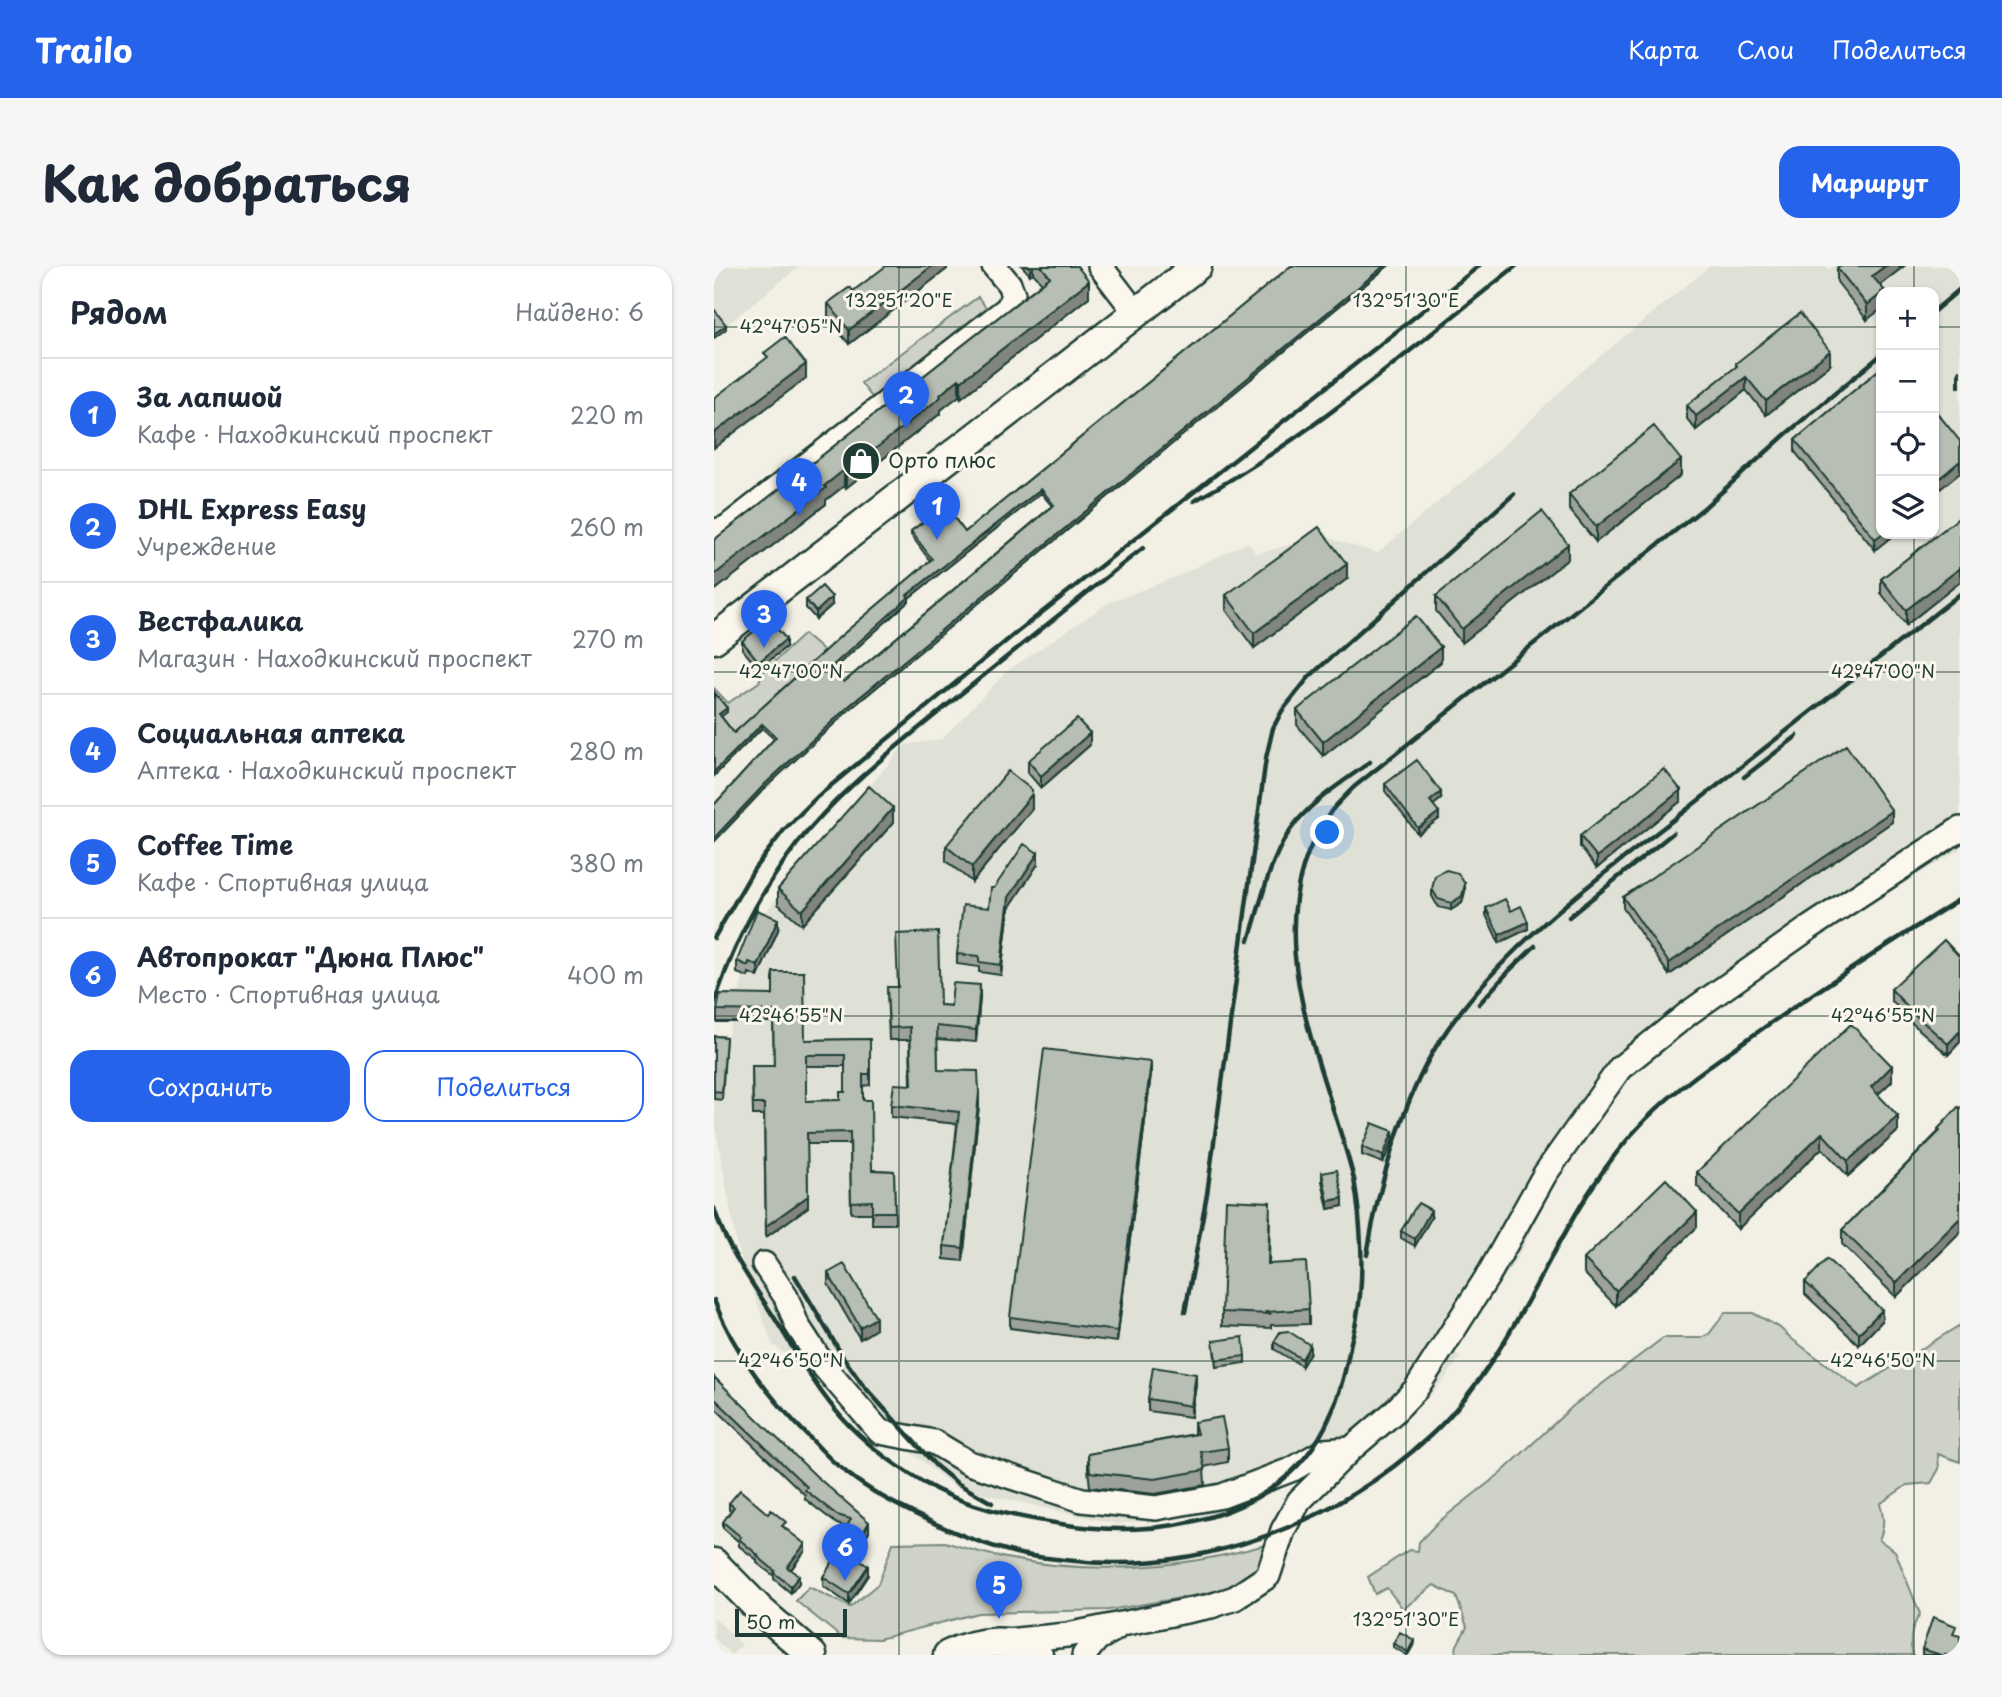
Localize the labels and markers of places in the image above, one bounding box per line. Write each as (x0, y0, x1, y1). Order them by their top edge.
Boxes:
pin: 2 (883, 371, 929, 429)
shop icon: Орто плюс (840, 440, 882, 482)
place label: Орто плюс (888, 443, 996, 475)
pin: 4 (776, 458, 822, 516)
pin: 1 (914, 482, 960, 540)
pin: 3 (741, 590, 787, 648)
pin: 6 (822, 1523, 868, 1581)
pin: 5 (976, 1561, 1022, 1619)

